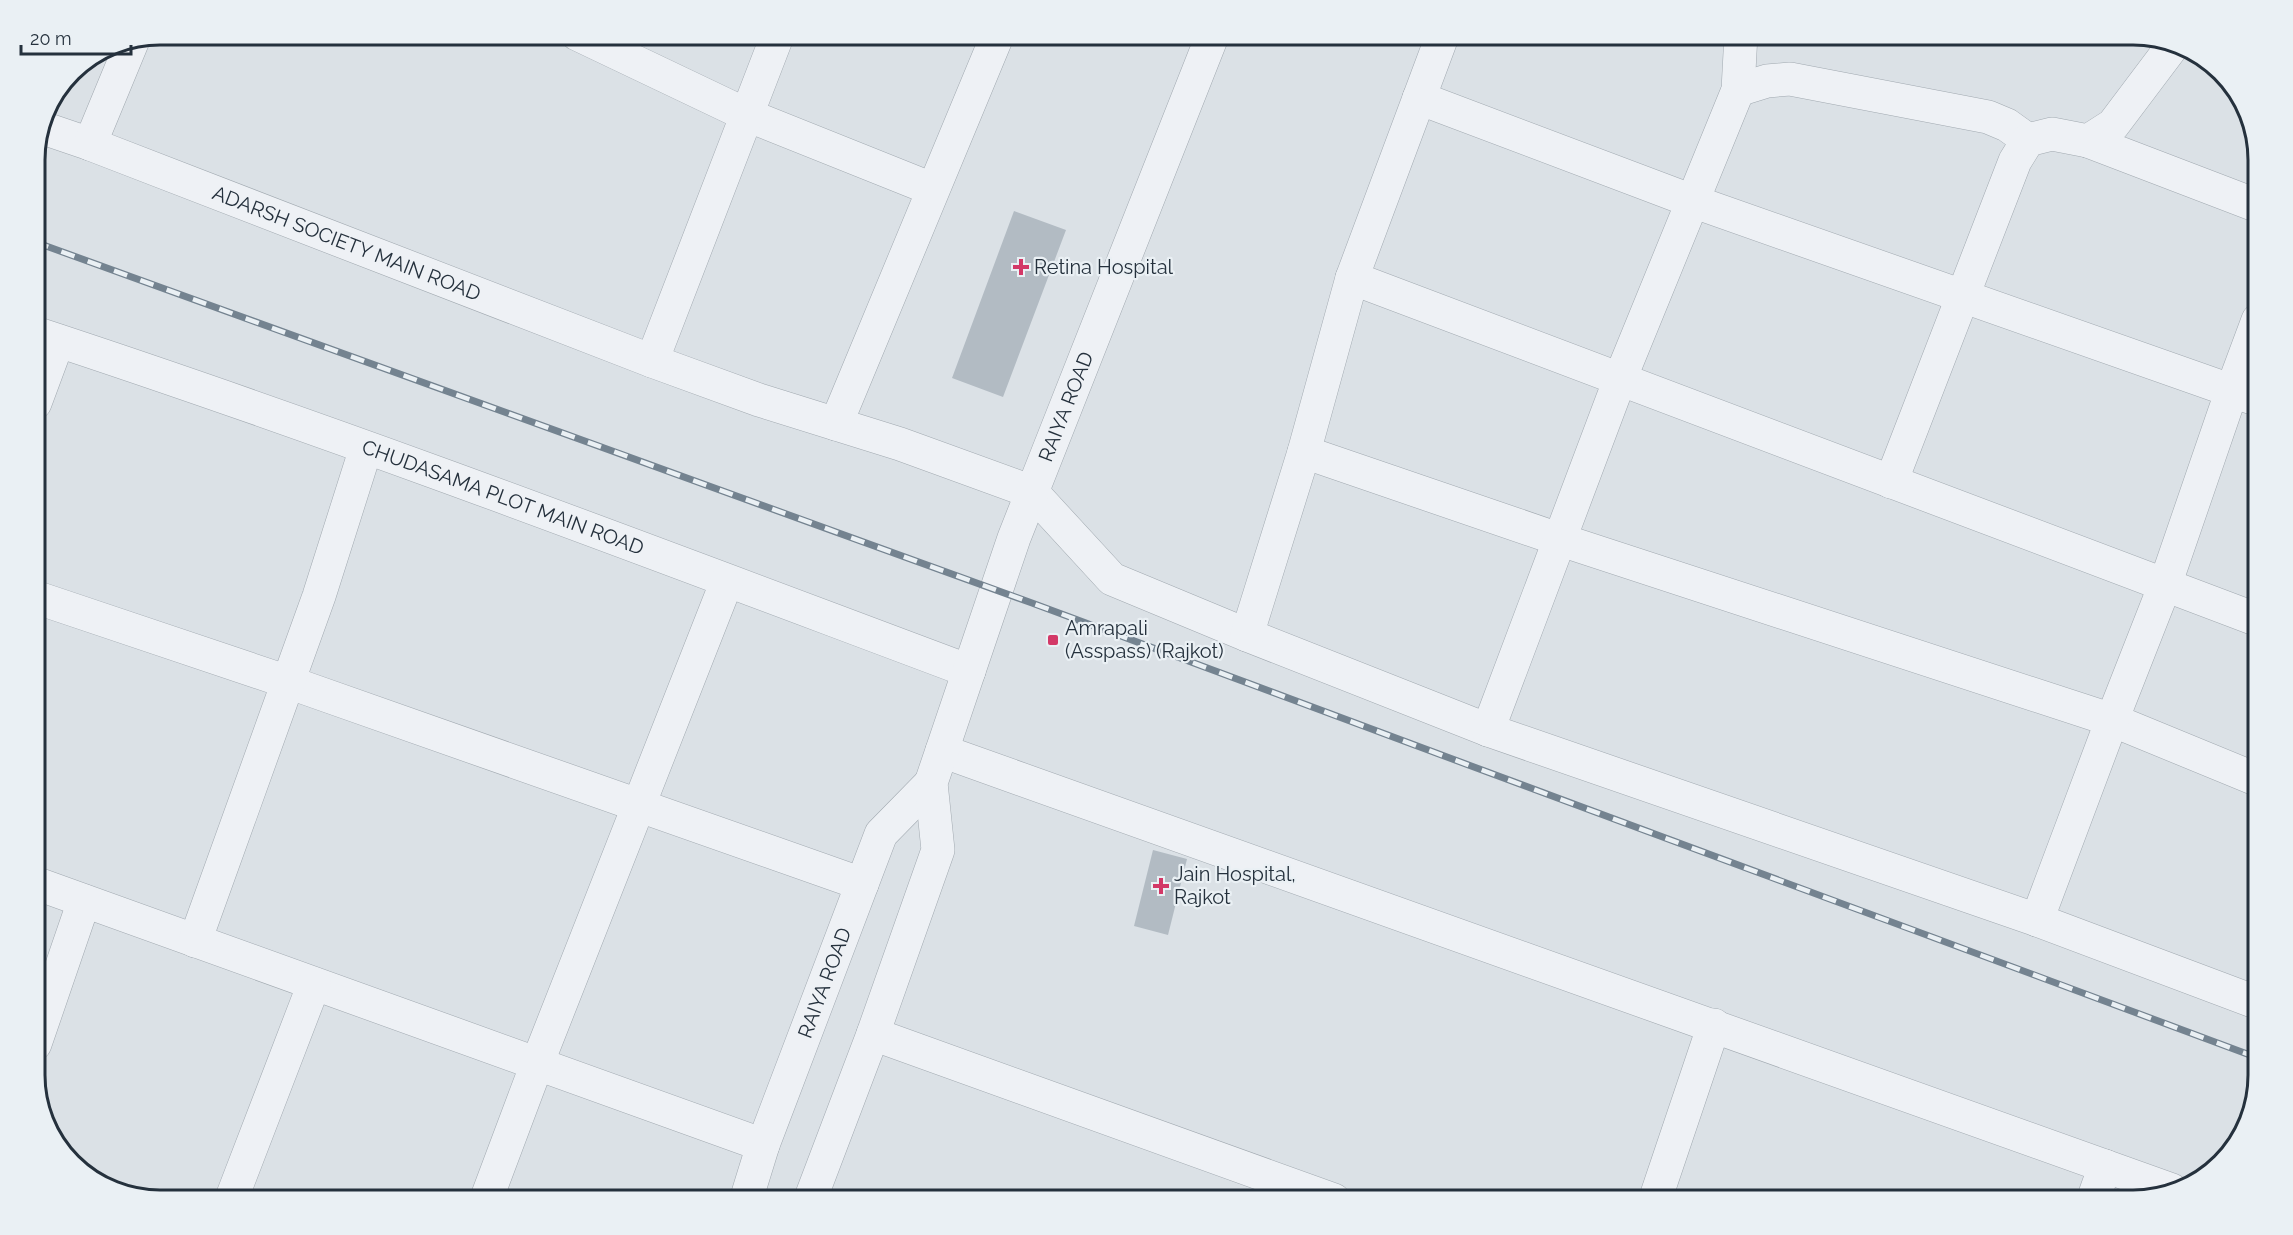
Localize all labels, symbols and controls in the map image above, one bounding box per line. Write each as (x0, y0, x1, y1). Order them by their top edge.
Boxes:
scale bar (21, 18, 130, 56)
text: 20 m (30, 28, 72, 49)
street label: ADARSH SOCIETY MAIN ROAD (209, 180, 484, 306)
place label: Retina Hospital (1034, 255, 1174, 279)
marker: Retina Hospital (1012, 258, 1030, 276)
street label: RAIYA ROAD (1033, 348, 1098, 465)
street label: CHUDASAMA PLOT MAIN ROAD (359, 435, 647, 560)
place label: Amrapali (Asspass) (Rajkot) (1065, 616, 1224, 663)
marker: Amrapali (Asspass) (Rajkot) (1046, 633, 1060, 647)
place label: Jain Hospital, Rajkot (1174, 862, 1296, 909)
marker: Jain Hospital, Rajkot (1152, 877, 1170, 895)
street label: RAIYA ROAD (793, 924, 856, 1042)

